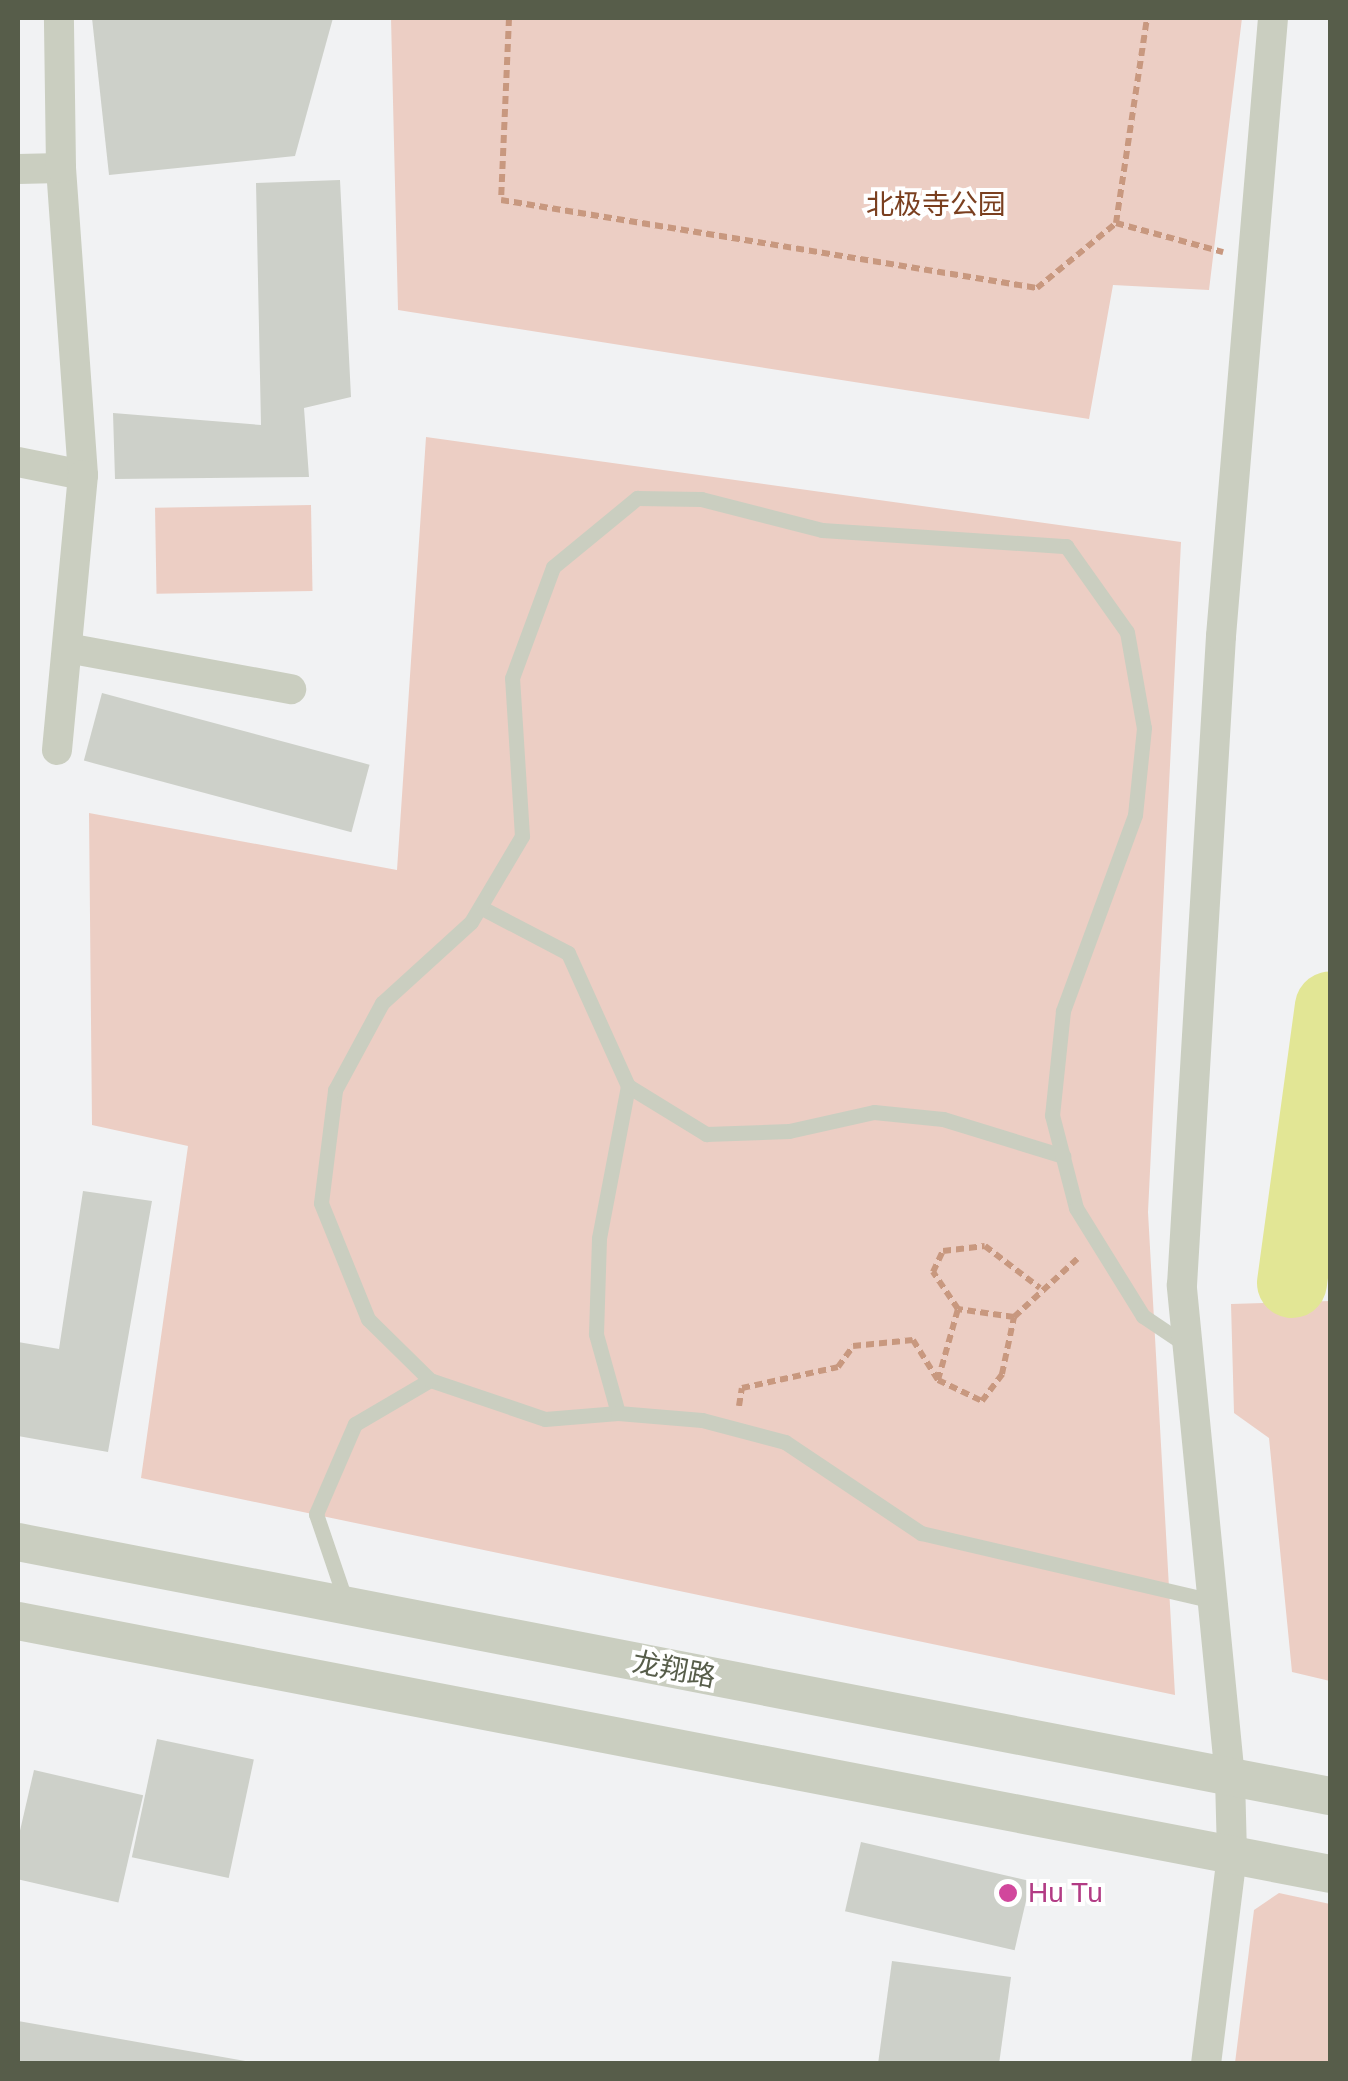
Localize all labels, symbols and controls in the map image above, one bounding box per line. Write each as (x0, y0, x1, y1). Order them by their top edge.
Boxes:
park label: 北极寺公园 (866, 188, 1006, 222)
street label: 龙翔路 (630, 1645, 718, 1695)
place label: Hu Tu (1028, 1876, 1103, 1910)
marker: Hu Tu (997, 1882, 1019, 1904)

